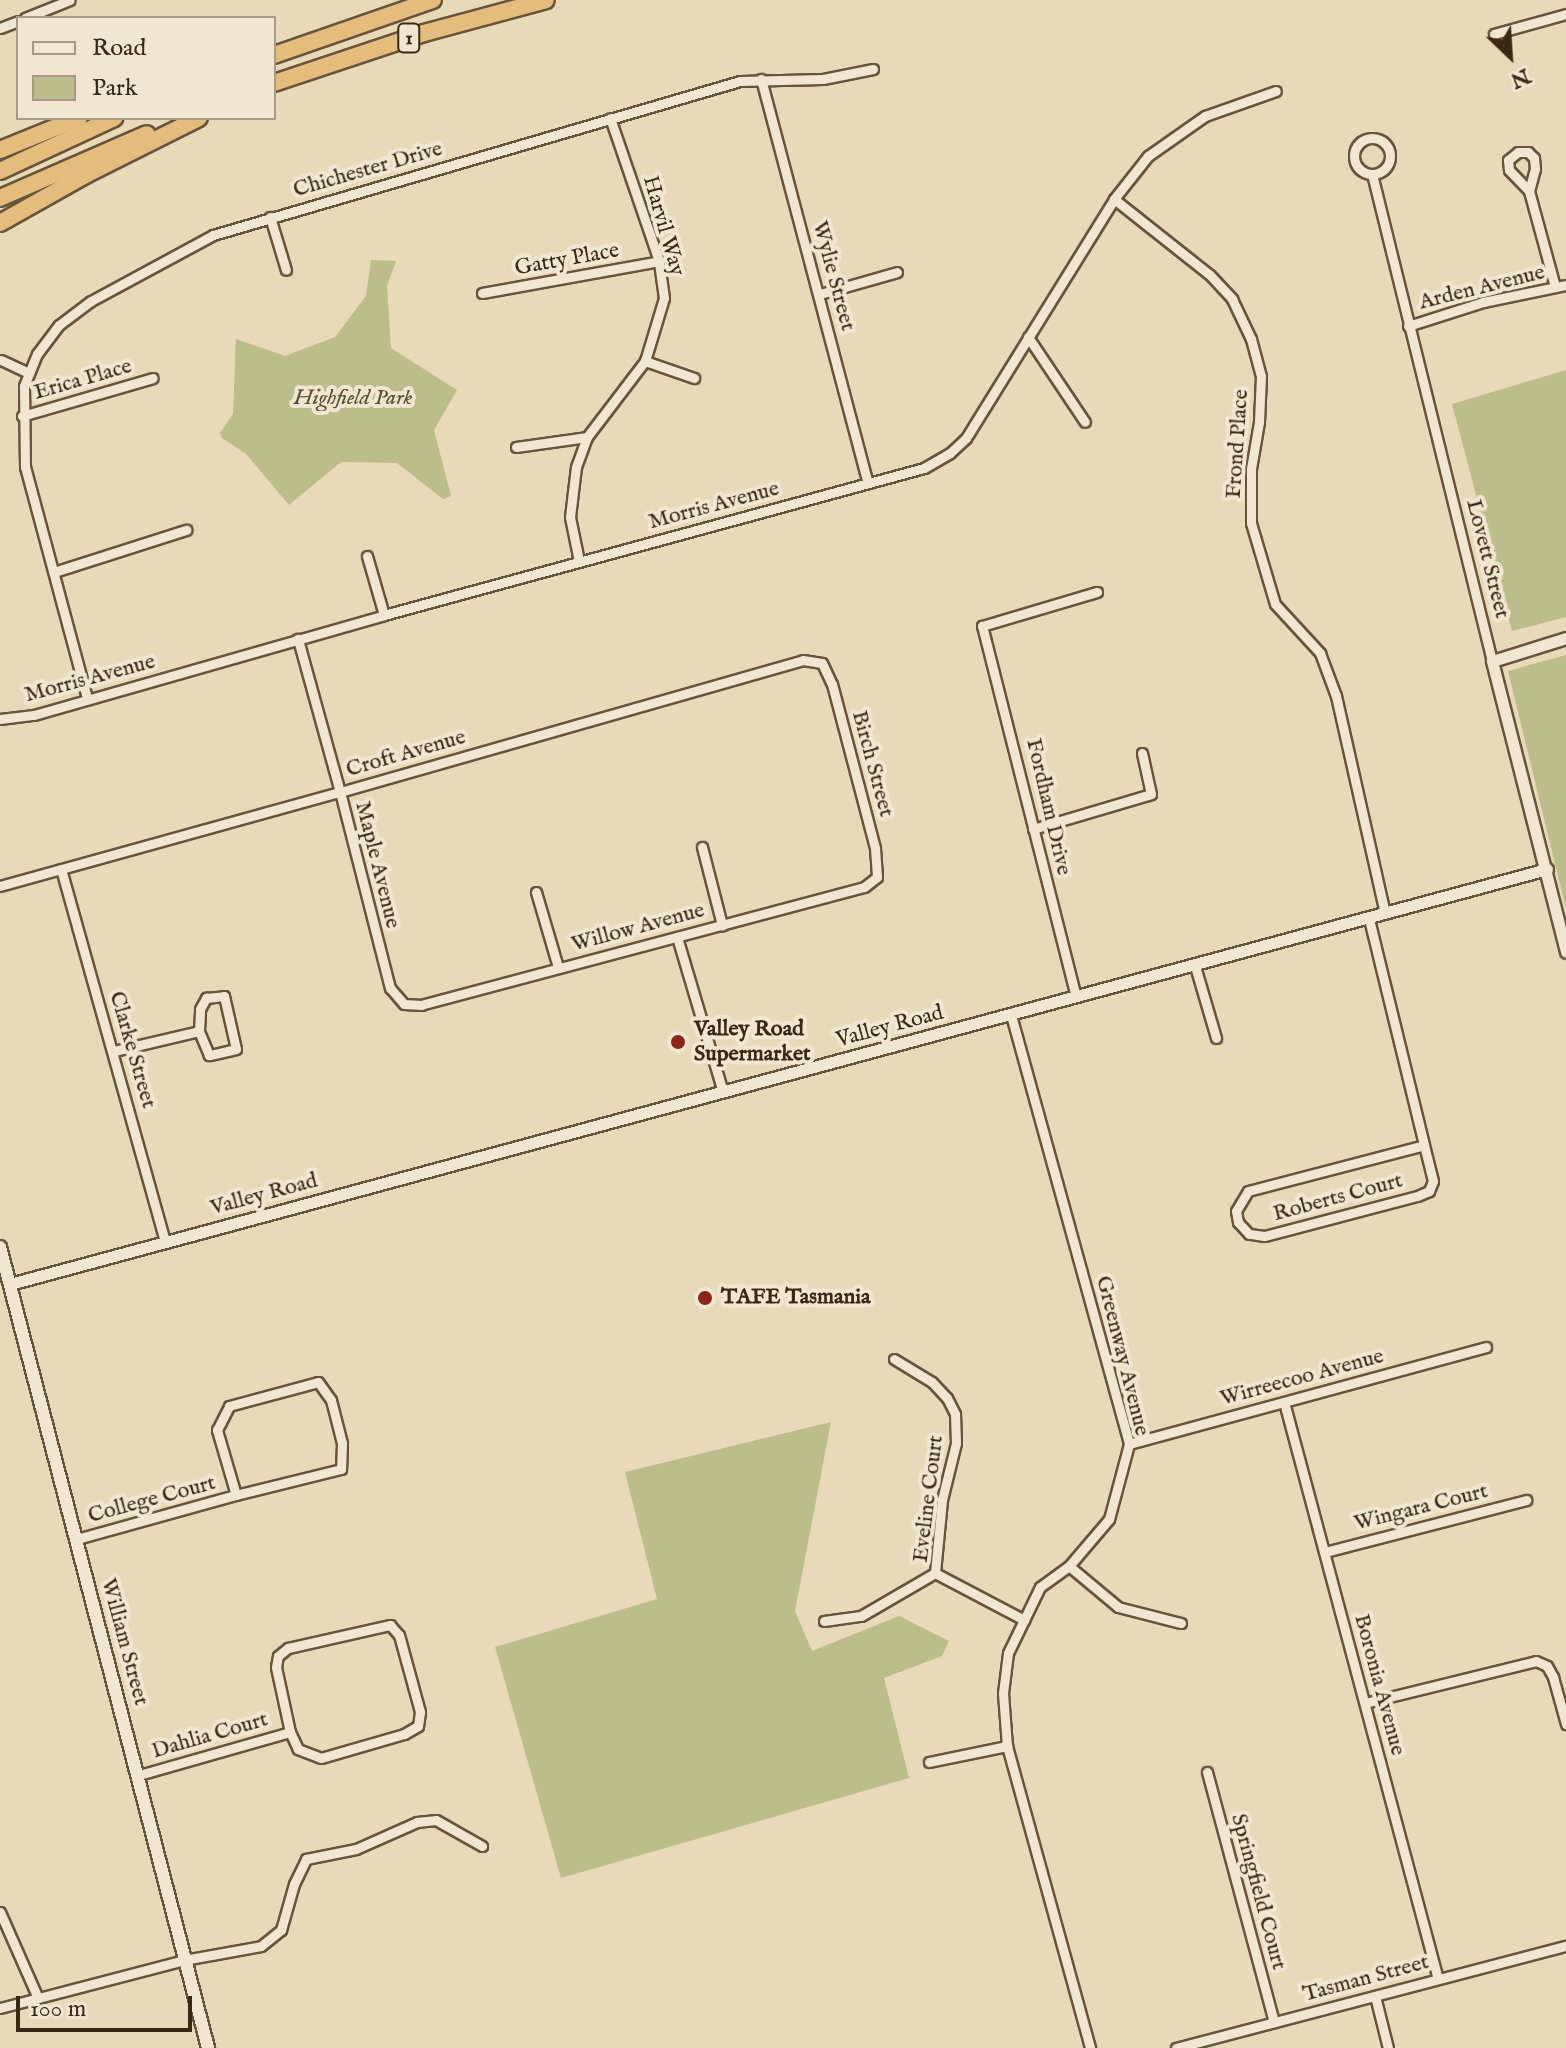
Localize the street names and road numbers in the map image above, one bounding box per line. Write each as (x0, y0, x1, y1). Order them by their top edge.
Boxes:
road number: 1 (397, 22, 421, 54)
street label: Chichester Drive (290, 136, 446, 204)
street label: Harvil Way (636, 173, 690, 279)
street label: Wylie Street (806, 218, 860, 334)
street label: Gatty Place (513, 238, 621, 282)
street label: Arden Avenue (1416, 260, 1548, 316)
street label: Erica Place (31, 353, 135, 407)
street label: Frond Place (1221, 388, 1255, 500)
street label: Morris Avenue (646, 476, 782, 536)
street label: Lovett Street (1459, 497, 1515, 621)
street label: Morris Avenue (22, 649, 158, 709)
street label: Birch Street (845, 708, 899, 820)
street label: Croft Avenue (343, 724, 469, 784)
street label: Fordham Drive (1019, 736, 1077, 878)
street label: Maple Avenue (348, 799, 406, 931)
street label: Willow Avenue (568, 898, 708, 958)
street label: Clarke Street (103, 988, 161, 1112)
street label: Valley Road (834, 1000, 946, 1054)
street label: Valley Road (208, 1168, 320, 1222)
street label: Roberts Court (1270, 1168, 1406, 1228)
street label: Greenway Avenue (1089, 1273, 1155, 1439)
street label: Wirreecoo Avenue (1217, 1343, 1387, 1413)
street label: Eveline Court (908, 1434, 950, 1564)
street label: College Court (85, 1470, 219, 1530)
street label: Wingara Court (1351, 1479, 1491, 1537)
street label: William Street (94, 1575, 154, 1709)
street label: Boronia Avenue (1347, 1611, 1411, 1759)
street label: Dahlia Court (149, 1707, 271, 1765)
street label: Springfield Court (1224, 1811, 1292, 1973)
street label: Tasman Street (1300, 1950, 1432, 2008)

